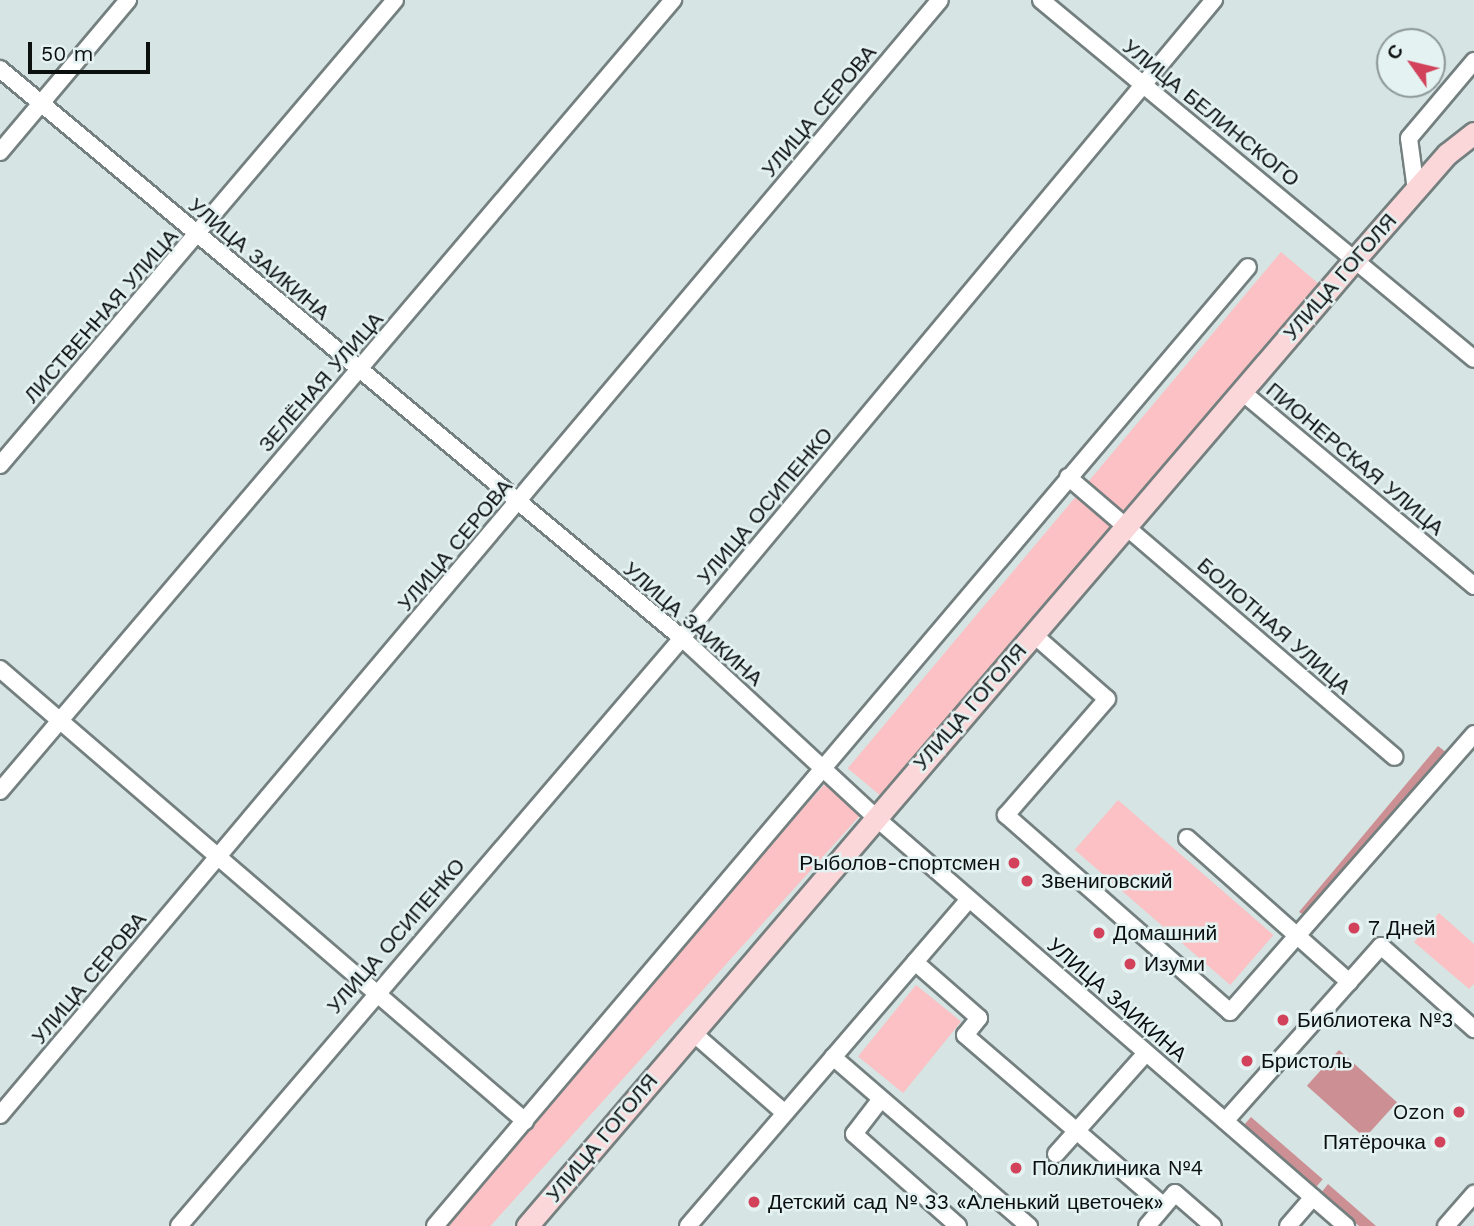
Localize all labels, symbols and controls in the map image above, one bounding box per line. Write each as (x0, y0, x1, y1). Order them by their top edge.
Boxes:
scale bar (32, 28, 154, 72)
north arrow (1376, 28, 1446, 98)
street label: УЛИЦА БЕЛИНСКОГО (1118, 34, 1304, 192)
street label: УЛИЦА СЕРОВА (756, 40, 882, 182)
text: С (1381, 40, 1408, 64)
text: 50 m (41, 41, 93, 66)
street label: УЛИЦА ЗАИКИНА (183, 193, 335, 325)
street label: УЛИЦА ГОГОЛЯ (1278, 208, 1402, 346)
street label: ЛИСТВЕННАЯ УЛИЦА (19, 224, 183, 408)
street label: ЗЕЛЁНАЯ УЛИЦА (253, 307, 389, 457)
street label: ПИОНЕРСКАЯ УЛИЦА (1261, 377, 1449, 541)
street label: УЛИЦА ОСИПЕНКО (692, 422, 838, 590)
street label: УЛИЦА СЕРОВА (392, 474, 518, 616)
street label: БОЛОТНАЯ УЛИЦА (1192, 552, 1356, 700)
street label: УЛИЦА ЗАИКИНА (618, 557, 768, 691)
street label: УЛИЦА ГОГОЛЯ (908, 638, 1032, 776)
place label: Рыболов-спортсмен (799, 850, 1000, 876)
street label: УЛИЦА ОСИПЕНКО (322, 853, 470, 1019)
marker: Рыболов-спортсмен (1006, 855, 1022, 871)
place label: Звениговский (1041, 868, 1173, 894)
marker: Звениговский (1019, 873, 1035, 889)
street label: УЛИЦА СЕРОВА (26, 907, 152, 1049)
place label: 7 Дней (1368, 915, 1436, 941)
place label: Домашний (1113, 920, 1217, 946)
marker: 7 Дней (1346, 920, 1362, 936)
marker: Домашний (1091, 925, 1107, 941)
street label: УЛИЦА ЗАИКИНА (1042, 933, 1192, 1067)
place label: Изуми (1144, 951, 1205, 977)
marker: Изуми (1122, 956, 1138, 972)
place label: Библиотека №3 (1297, 1007, 1454, 1033)
marker: Библиотека №3 (1275, 1012, 1291, 1028)
place label: Бристоль (1261, 1048, 1352, 1074)
marker: Бристоль (1239, 1053, 1255, 1069)
street label: УЛИЦА ГОГОЛЯ (541, 1069, 663, 1207)
place label: Ozon (1393, 1099, 1445, 1125)
marker: Ozon (1451, 1104, 1467, 1120)
place label: Пятёрочка (1323, 1129, 1426, 1155)
marker: Пятёрочка (1432, 1134, 1448, 1150)
place label: Поликлиника №4 (1032, 1155, 1203, 1181)
marker: Поликлиника №4 (1006, 1158, 1026, 1178)
place label: Детский сад № 33 «Аленький цветочек» (768, 1189, 1164, 1215)
marker: Детский сад № 33 «Аленький цветочек» (746, 1194, 762, 1210)

